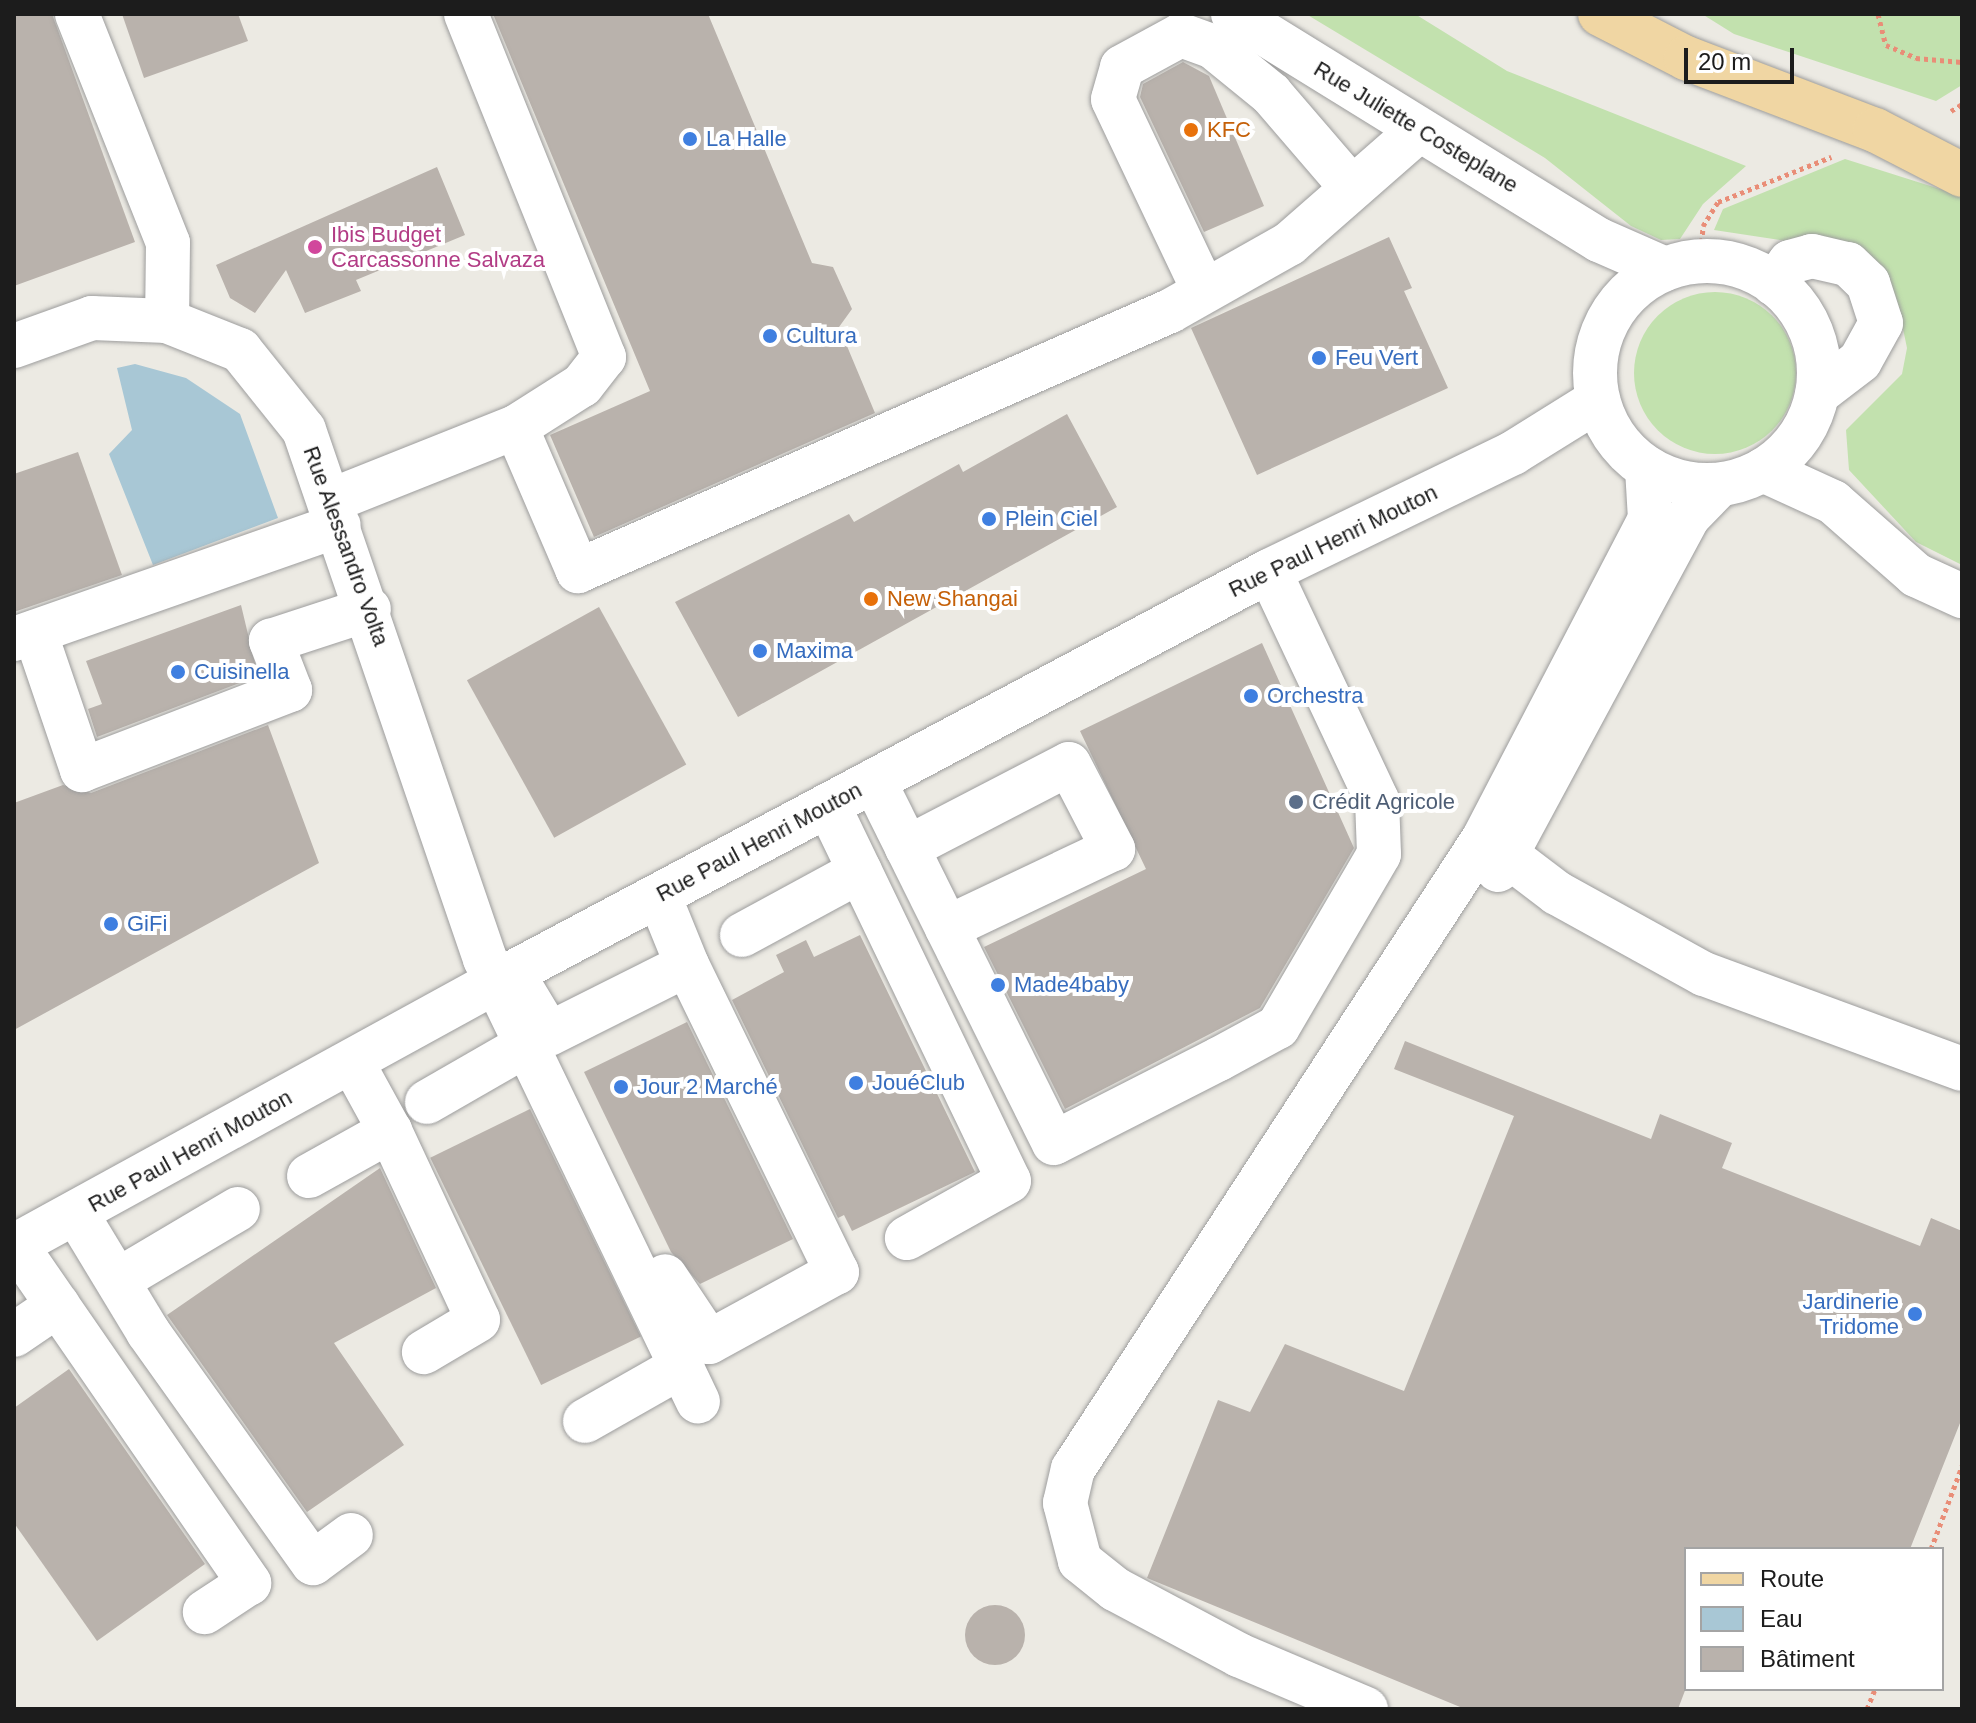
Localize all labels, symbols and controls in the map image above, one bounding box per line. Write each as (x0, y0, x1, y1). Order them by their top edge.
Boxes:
scale bar (1688, 32, 1798, 82)
text: 20 m (1698, 48, 1751, 75)
street label: Rue Juliette Costeplane (1309, 56, 1523, 198)
place label: KFC (1207, 117, 1251, 143)
marker: KFC (1182, 121, 1200, 139)
place label: La Halle (706, 126, 787, 152)
marker: La Halle (681, 130, 699, 148)
place label: Ibis Budget Carcassonne Salvaza (331, 221, 545, 272)
marker: Ibis Budget Carcassonne Salvaza (306, 238, 324, 256)
place label: Cultura (786, 323, 857, 349)
marker: Cultura (761, 327, 779, 345)
place label: Feu Vert (1335, 345, 1418, 371)
marker: Feu Vert (1310, 349, 1328, 367)
street label: Rue Alessandro Volta (297, 442, 395, 650)
street label: Rue Paul Henri Mouton (1224, 479, 1442, 603)
place label: Plein Ciel (1005, 506, 1098, 532)
marker: Plein Ciel (980, 510, 998, 528)
place label: New Shangai (887, 586, 1018, 612)
marker: New Shangai (862, 590, 880, 608)
place label: Maxima (776, 638, 853, 664)
marker: Maxima (751, 642, 769, 660)
place label: Cuisinella (194, 659, 289, 685)
marker: Cuisinella (169, 663, 187, 681)
place label: Orchestra (1267, 683, 1364, 709)
marker: Orchestra (1242, 687, 1260, 705)
street label: Rue Paul Henri Mouton (652, 777, 866, 907)
place label: Crédit Agricole (1312, 789, 1456, 815)
marker: Crédit Agricole (1287, 793, 1305, 811)
place label: GiFi (127, 911, 167, 937)
marker: GiFi (102, 915, 120, 933)
place label: Made4baby (1014, 972, 1129, 998)
marker: Made4baby (989, 976, 1007, 994)
place label: JouéClub (872, 1070, 965, 1096)
place label: Jour 2 Marché (637, 1074, 778, 1100)
marker: JouéClub (847, 1074, 865, 1092)
marker: Jour 2 Marché (612, 1078, 630, 1096)
street label: Rue Paul Henri Mouton (84, 1084, 296, 1218)
place label: Jardinerie Tridome (1802, 1288, 1899, 1340)
marker: Jardinerie Tridome (1906, 1305, 1924, 1323)
legend (1684, 1547, 1944, 1691)
text: Route (1760, 1565, 1824, 1592)
text: Eau (1760, 1605, 1803, 1632)
text: Bâtiment (1760, 1645, 1855, 1672)

